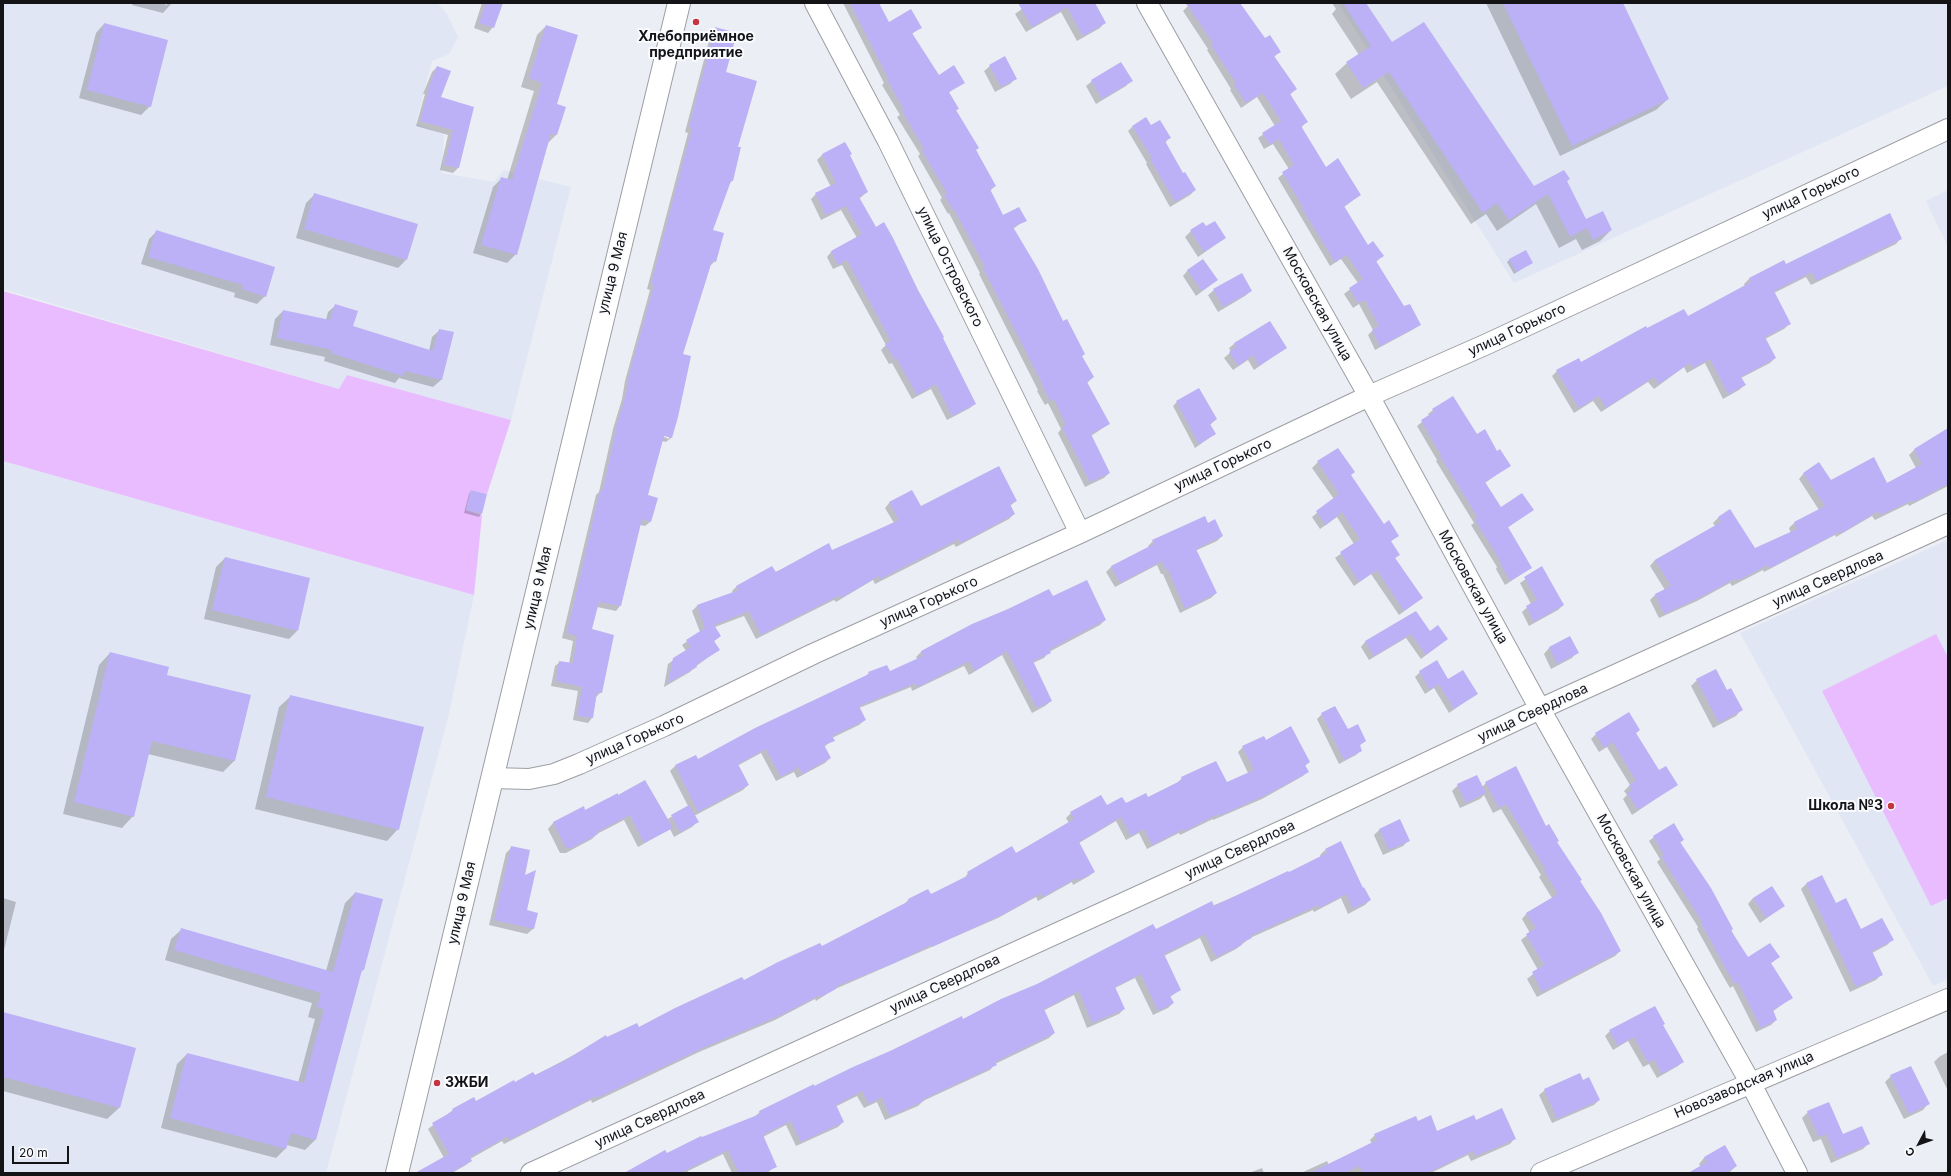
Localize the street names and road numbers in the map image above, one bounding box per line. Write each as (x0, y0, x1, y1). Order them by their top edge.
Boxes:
street label: улица Горького (1760, 163, 1862, 223)
street label: улица Островского (914, 204, 986, 330)
street label: улица 9 Мая (595, 230, 631, 316)
street label: Московская улица (1279, 244, 1355, 364)
street label: улица Горького (1466, 300, 1568, 360)
street label: улица Горького (1172, 435, 1274, 495)
street label: Московская улица (1435, 527, 1511, 647)
street label: улица 9 Мая (520, 545, 556, 631)
street label: улица Свердлова (1770, 547, 1886, 611)
street label: улица Горького (877, 573, 981, 631)
street label: улица Свердлова (1475, 680, 1591, 746)
street label: улица Горького (583, 710, 687, 768)
street label: Московская улица (1593, 811, 1669, 931)
street label: улица Свердлова (1182, 817, 1298, 883)
street label: улица 9 Мая (444, 860, 480, 946)
street label: улица Свердлова (887, 951, 1003, 1017)
street label: Новозаводская улица (1672, 1048, 1816, 1122)
street label: улица Свердлова (592, 1086, 708, 1152)

